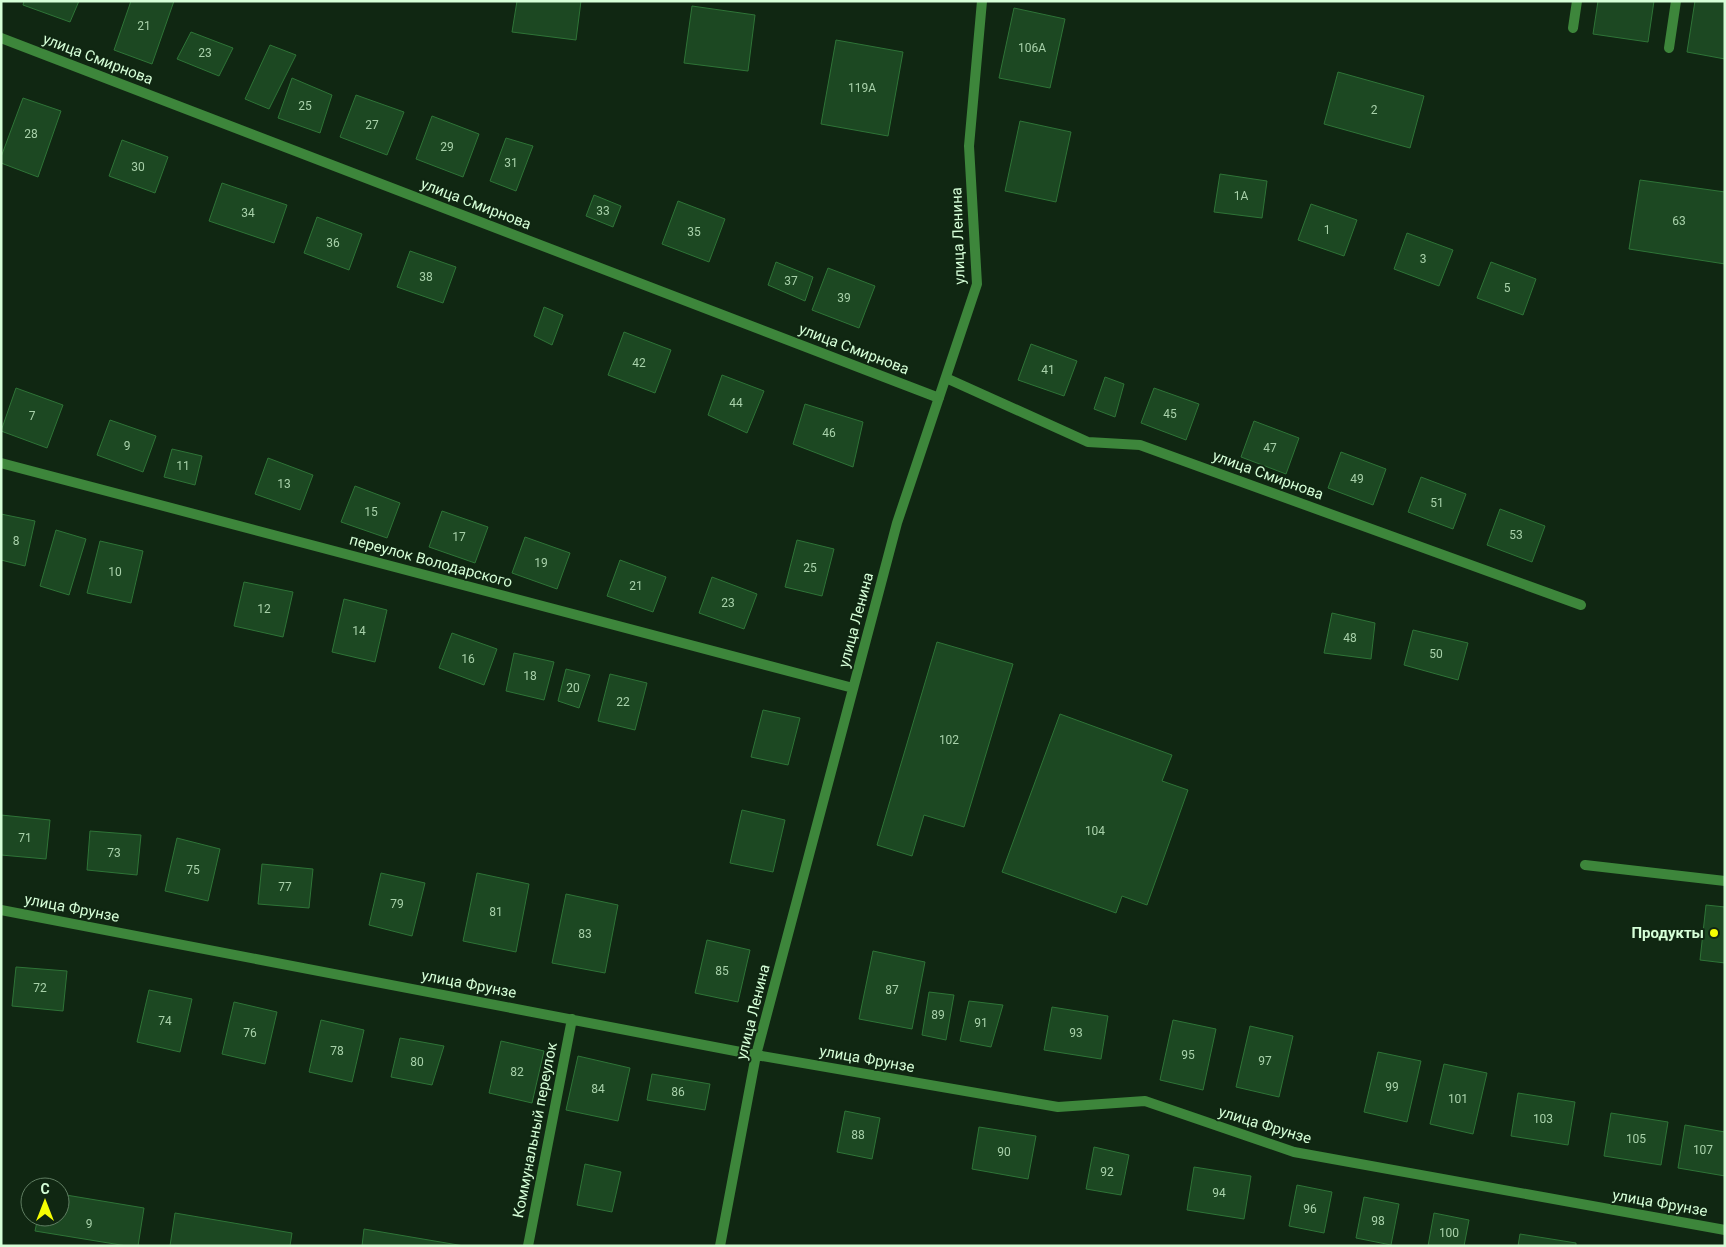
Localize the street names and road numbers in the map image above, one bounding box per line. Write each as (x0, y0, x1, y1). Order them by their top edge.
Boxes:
street label: улица Смирнова (40, 30, 156, 88)
street label: улица Смирнова (418, 175, 534, 233)
street label: улица Ленина (947, 187, 969, 285)
street label: улица Смирнова (796, 320, 912, 378)
street label: улица Смирнова (1210, 447, 1326, 503)
street label: переулок Володарского (348, 531, 514, 591)
street label: улица Ленина (835, 571, 877, 669)
street label: улица Фрунзе (23, 890, 121, 926)
street label: улица Ленина (732, 962, 774, 1062)
street label: улица Фрунзе (420, 966, 518, 1002)
street label: Коммунальный переулок (509, 1041, 561, 1219)
street label: улица Фрунзе (818, 1042, 916, 1076)
street label: улица Фрунзе (1216, 1102, 1314, 1148)
street label: улица Фрунзе (1611, 1186, 1709, 1220)

